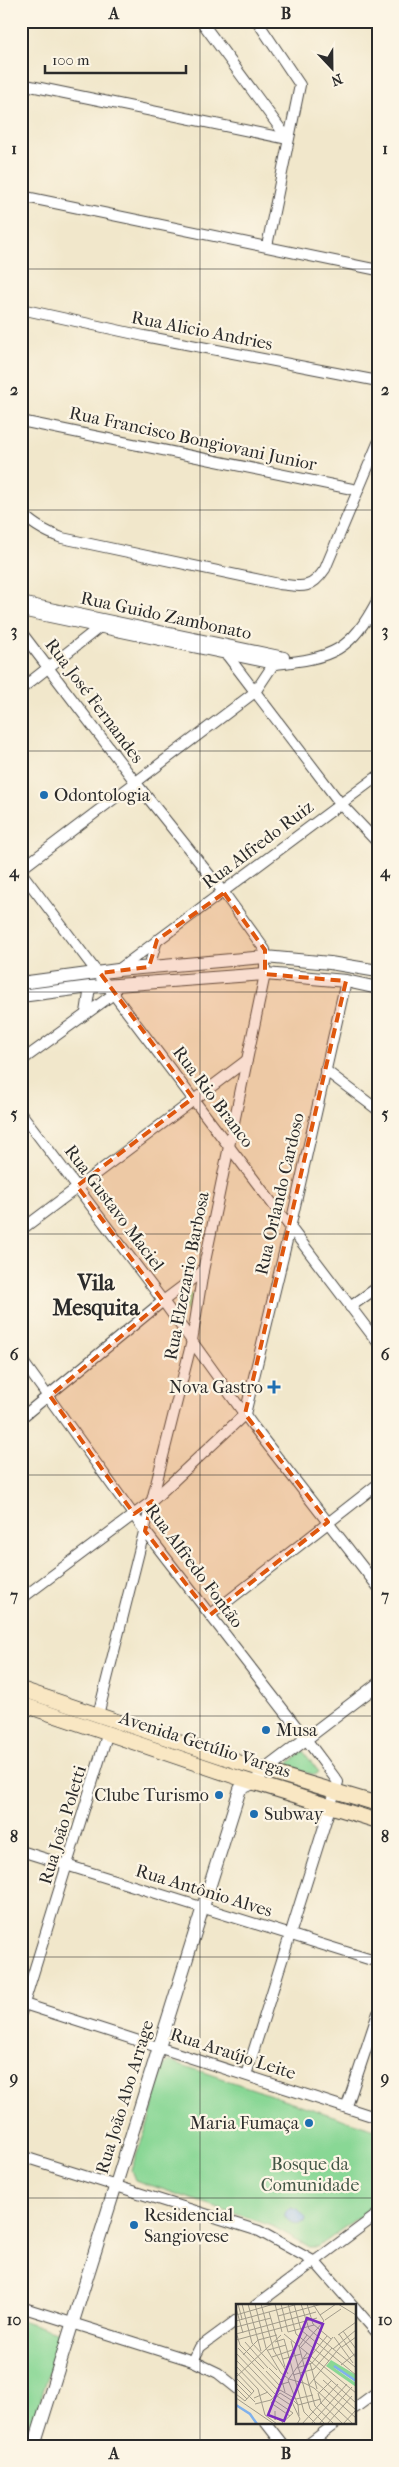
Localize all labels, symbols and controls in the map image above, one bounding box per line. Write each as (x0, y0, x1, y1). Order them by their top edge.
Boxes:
text: A (108, 4, 120, 23)
text: B (281, 4, 291, 23)
scale bar (45, 42, 186, 74)
north arrow (306, 42, 356, 92)
text: 100 m (52, 51, 90, 69)
text: N (328, 70, 345, 90)
text: 1 (11, 139, 17, 158)
text: 1 (382, 139, 388, 158)
street label: Rua Alicio Andries (130, 307, 275, 355)
text: 2 (10, 380, 18, 399)
text: 2 (381, 380, 389, 399)
street label: Rua Francisco Bongiovani Junior (67, 402, 319, 476)
street label: Rua Guido Zambonato (79, 588, 253, 644)
text: 3 (11, 621, 17, 641)
text: 3 (382, 621, 388, 641)
street label: Rua José Fernandes (40, 634, 148, 768)
place label: Odontologia (54, 785, 151, 806)
marker: Odontologia (38, 789, 50, 801)
street label: Rua Alfredo Ruiz (198, 797, 318, 893)
text: 4 (8, 862, 20, 882)
text: 4 (379, 862, 391, 882)
street label: Rua Rio Branco (168, 1042, 258, 1152)
text: 5 (11, 1104, 18, 1123)
text: 5 (382, 1104, 389, 1123)
street label: Rua Orlando Cardoso (251, 1111, 309, 1277)
street label: Rua Gustavo Maciel (60, 1141, 168, 1275)
street label: Rua Elzezario Barbosa (160, 1189, 214, 1362)
district label: Vila Mesquita (51, 1270, 140, 1321)
text: 6 (10, 1345, 19, 1364)
text: 6 (381, 1345, 390, 1364)
place label: Nova Gastro (169, 1377, 263, 1398)
marker: Nova Gastro (267, 1380, 281, 1394)
street label: Rua Alfredo Fontão (141, 1500, 247, 1632)
text: 7 (9, 1586, 18, 1605)
text: 7 (380, 1586, 389, 1605)
street label: Avenida Getúlio Vargas (116, 1707, 294, 1783)
place label: Musa (276, 1720, 318, 1741)
marker: Musa (260, 1724, 272, 1736)
street label: Rua João Poletti (35, 1762, 91, 1887)
place label: Clube Turismo (94, 1785, 209, 1806)
marker: Clube Turismo (213, 1789, 225, 1801)
place label: Subway (264, 1804, 325, 1825)
marker: Subway (248, 1808, 260, 1820)
text: 8 (10, 1827, 18, 1846)
text: 8 (381, 1827, 389, 1846)
street label: Rua Antônio Alves (133, 1860, 275, 1922)
street label: Rua João Abo Arrage (92, 2017, 158, 2177)
street label: Rua Araújo Leite (168, 2024, 299, 2084)
text: 9 (9, 2068, 18, 2088)
text: 9 (380, 2068, 389, 2088)
place label: Maria Fumaça (190, 2113, 300, 2134)
marker: Maria Fumaça (303, 2117, 315, 2129)
park label: Bosque da Comunidade (261, 2154, 359, 2196)
place label: Residencial Sangiovese (144, 2205, 233, 2247)
marker: Residencial Sangiovese (128, 2219, 140, 2231)
inset map (236, 2304, 356, 2424)
text: 10 (7, 2310, 21, 2329)
text: 10 (378, 2310, 392, 2329)
text: A (108, 2444, 120, 2463)
text: B (281, 2444, 291, 2463)

